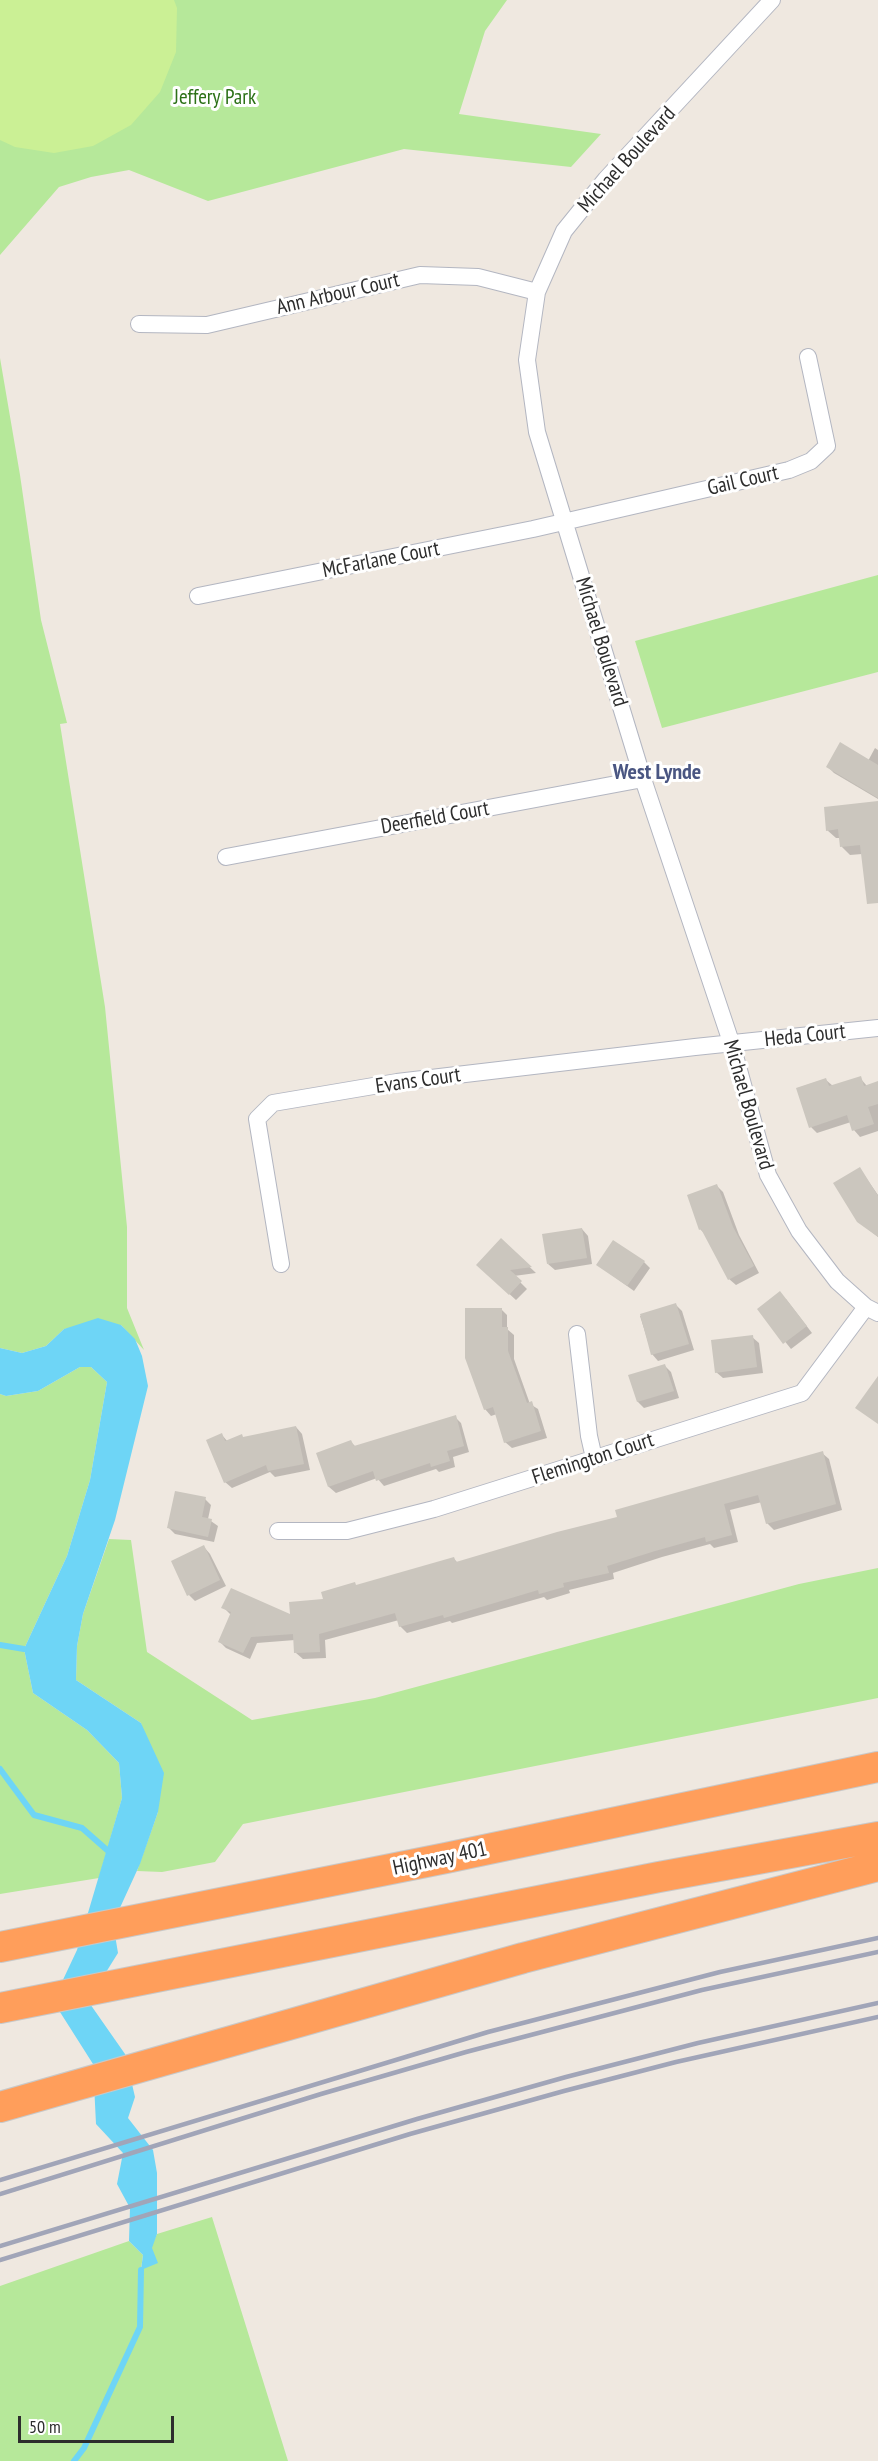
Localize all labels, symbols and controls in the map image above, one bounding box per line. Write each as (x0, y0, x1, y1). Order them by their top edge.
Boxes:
park label: Jeffery Park (174, 85, 256, 111)
street label: Michael Boulevard (573, 102, 681, 218)
street label: Ann Arbour Court (274, 268, 402, 320)
street label: Gail Court (705, 461, 781, 501)
street label: McFarlane Court (320, 536, 442, 584)
street label: Michael Boulevard (569, 574, 633, 710)
district label: West Lynde (613, 760, 701, 786)
street label: Deerfield Court (379, 796, 491, 840)
street label: Heda Court (763, 1019, 847, 1053)
street label: Michael Boulevard (717, 1037, 779, 1173)
street label: Evans Court (374, 1063, 462, 1099)
street label: Flemington Court (529, 1427, 657, 1491)
street label: Highway 401 (391, 1837, 489, 1881)
scale bar (21, 2404, 177, 2442)
text: 50 m (29, 2415, 61, 2438)

